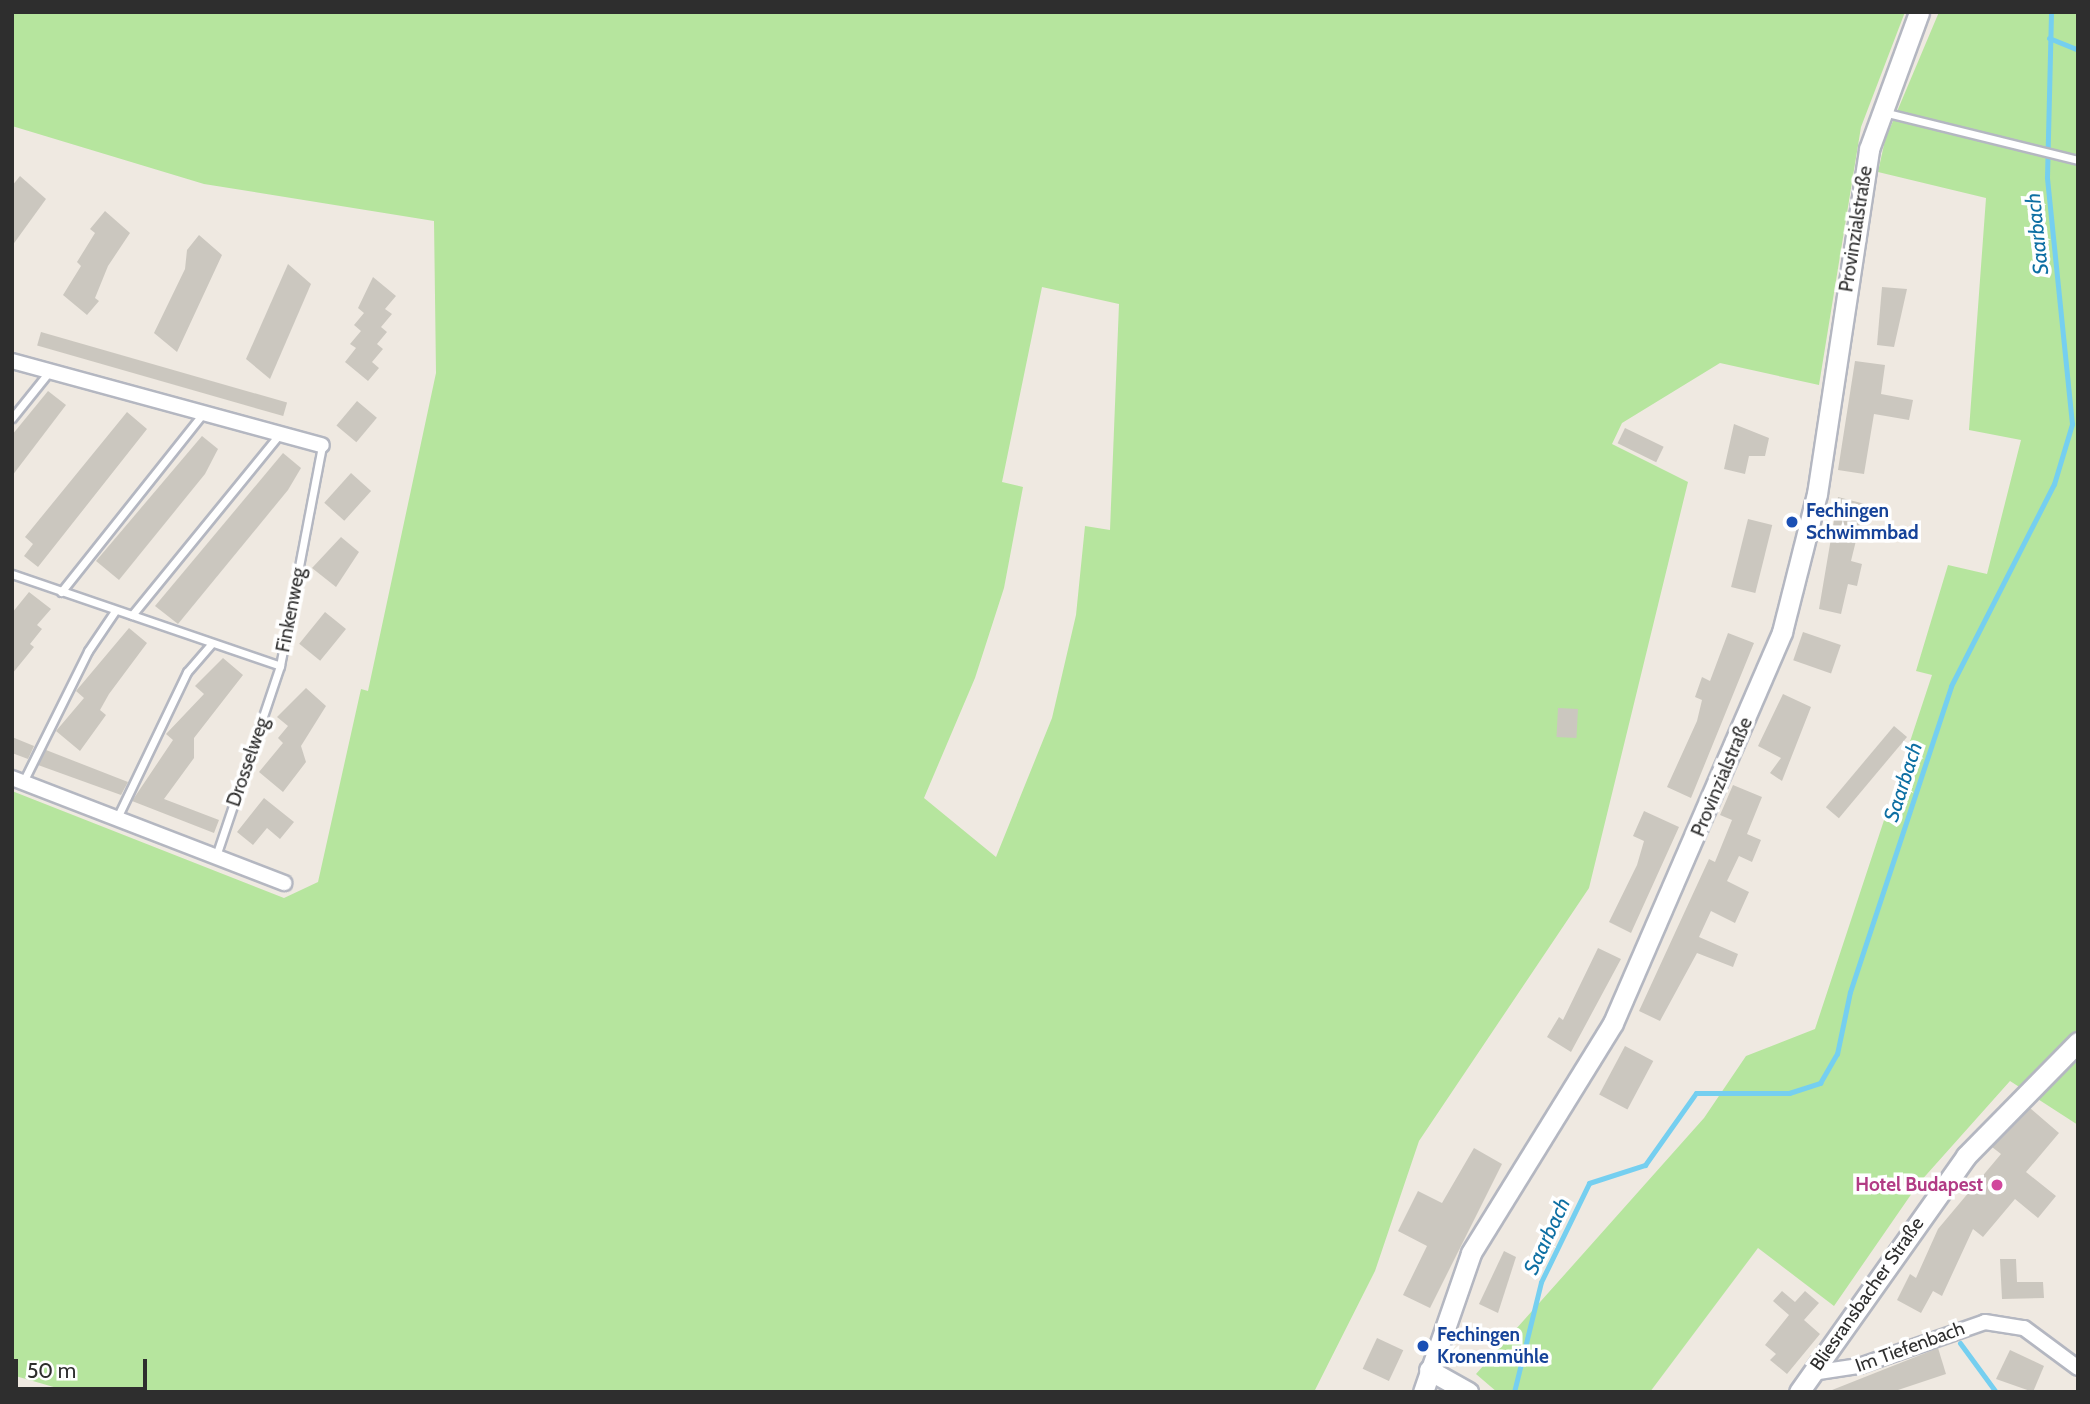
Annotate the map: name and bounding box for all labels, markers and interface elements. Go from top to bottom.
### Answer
street label: Provinzialstraße [1835,164,1877,294]
water label: Saarbach [2020,192,2054,276]
place label: Fechingen Schwimmbad [1806,500,1918,544]
marker: Fechingen Schwimmbad [1784,514,1800,530]
street label: Finkenweg [272,566,310,654]
street label: Provinzialstraße [1687,714,1757,840]
street label: Drosselweg [222,715,274,809]
water label: Saarbach [1878,739,1928,825]
place label: Hotel Budapest [1855,1174,1983,1196]
marker: Hotel Budapest [1989,1177,2005,1193]
water label: Saarbach [1518,1194,1576,1278]
street label: Bliesransbacher Straße [1805,1213,1929,1375]
street label: Im Tiefenbach [1852,1317,1968,1377]
place label: Fechingen Kronenmühle [1437,1324,1549,1368]
marker: Fechingen Kronenmühle [1415,1338,1431,1354]
scale bar [18,1344,150,1388]
text: 50 m [27,1358,76,1383]

